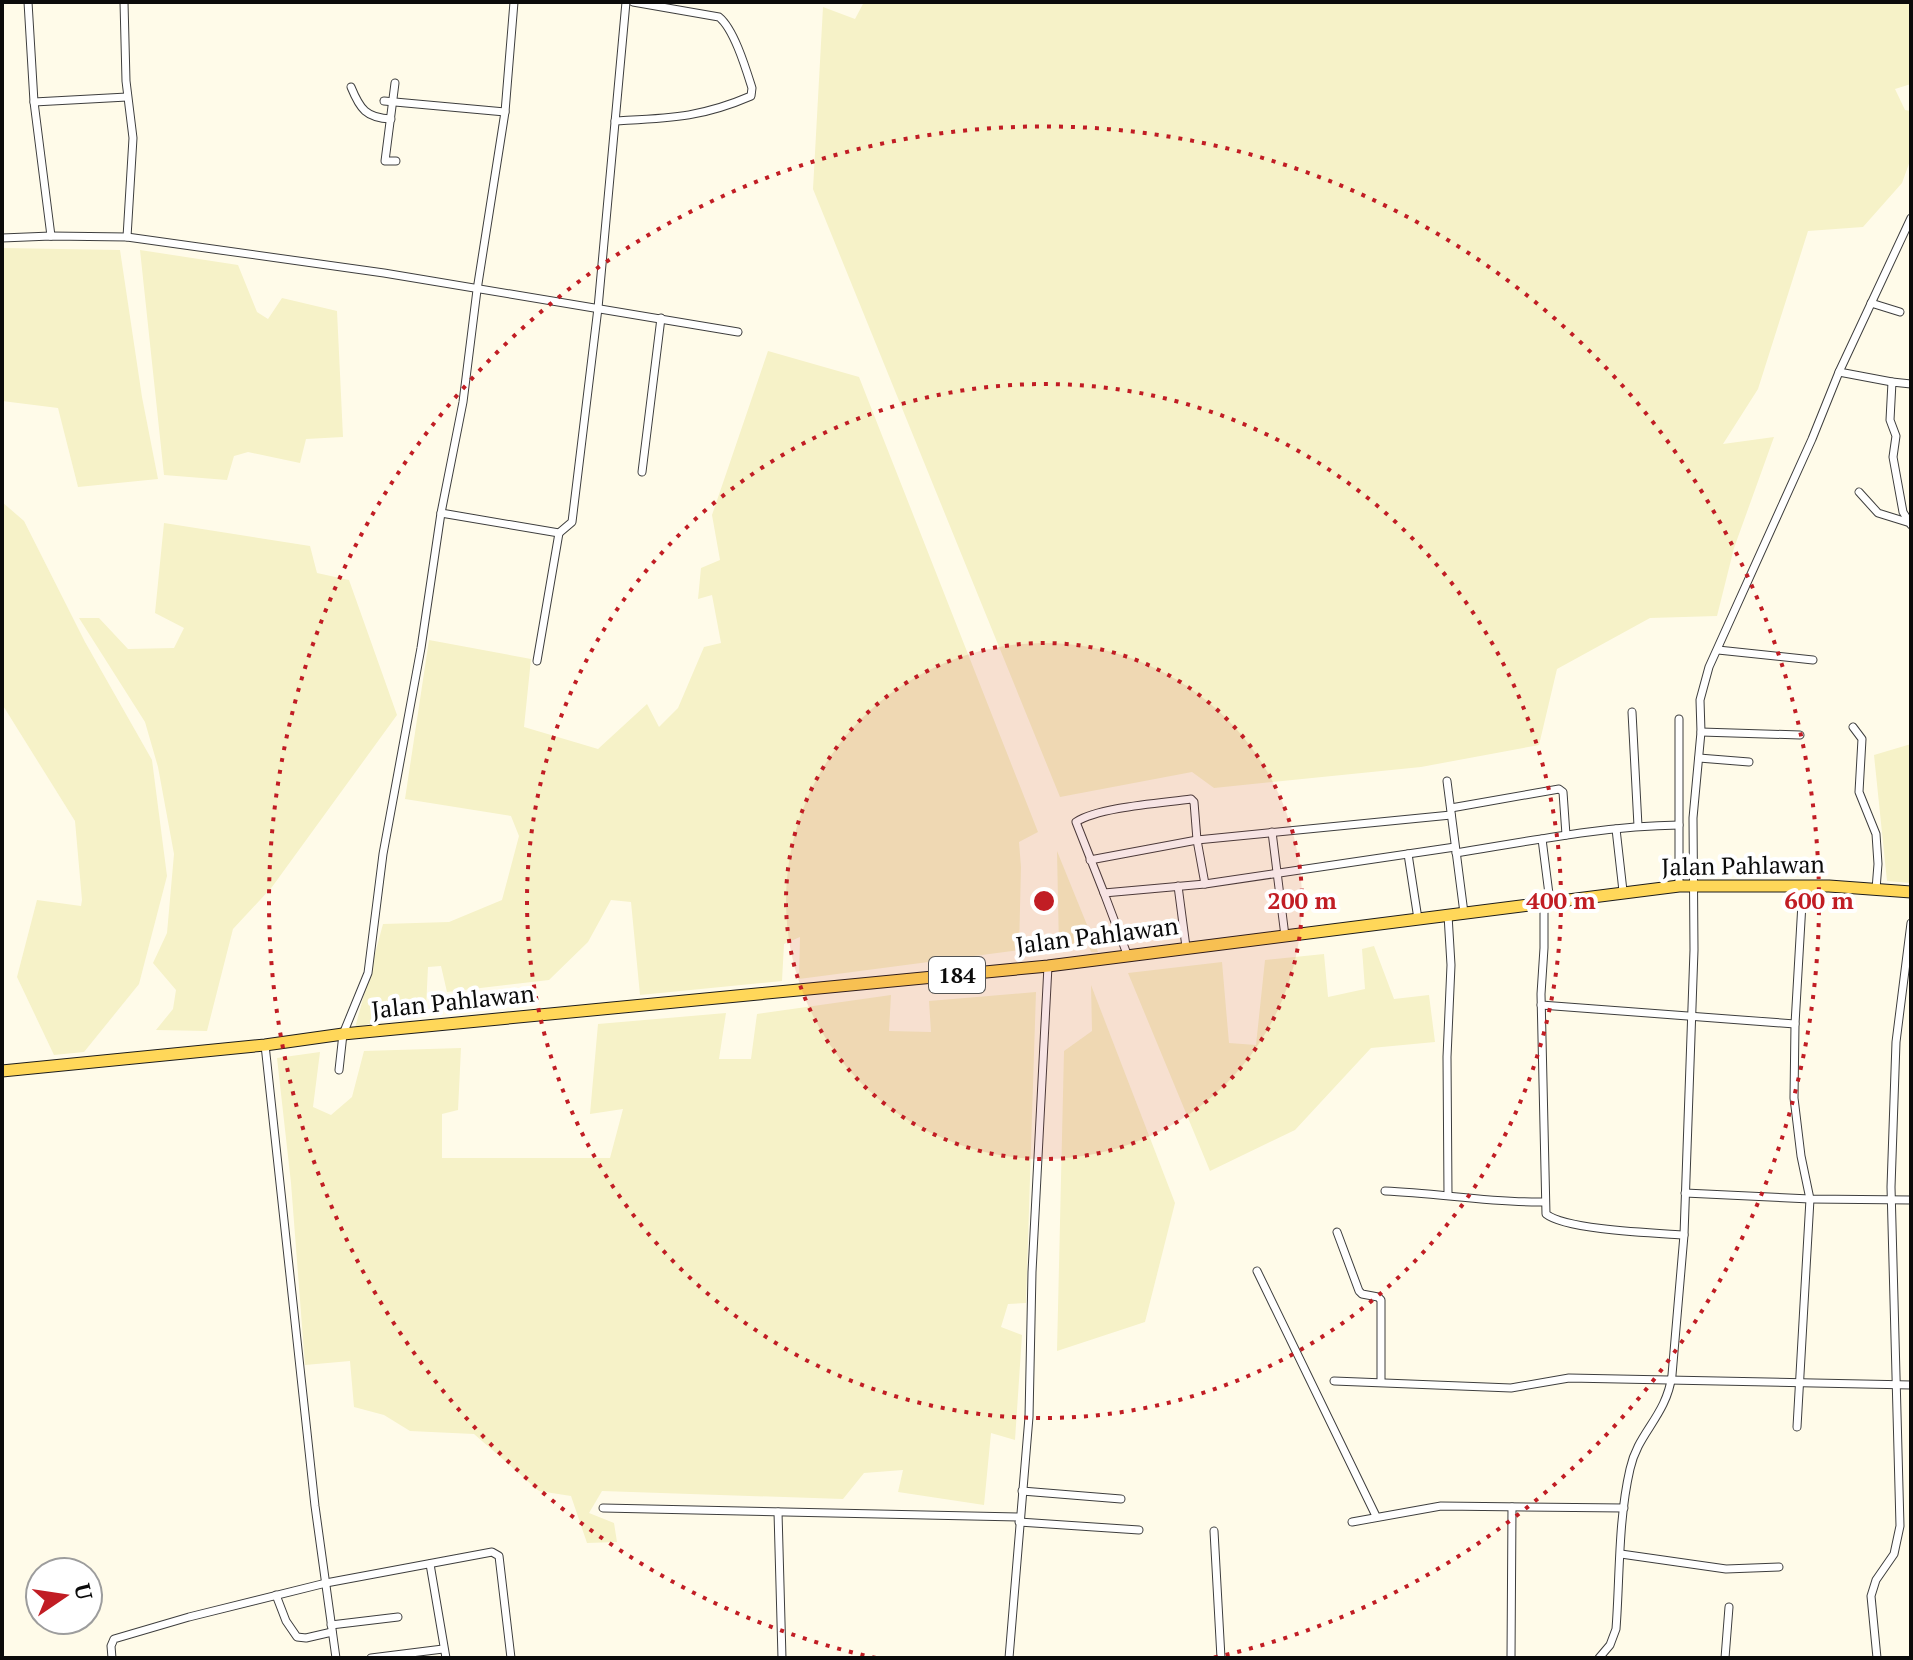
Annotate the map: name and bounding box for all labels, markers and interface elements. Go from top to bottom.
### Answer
street label: Jalan Pahlawan [1661,848,1825,882]
text: 200 m [1267,884,1337,916]
text: 400 m [1526,884,1596,916]
text: 600 m [1784,884,1854,916]
centre of rings [1030,887,1058,915]
street label: Jalan Pahlawan [1014,909,1180,961]
road number: 184 [929,957,985,993]
street label: Jalan Pahlawan [370,977,536,1025]
north arrow [24,1556,104,1636]
text: U [68,1580,100,1603]

